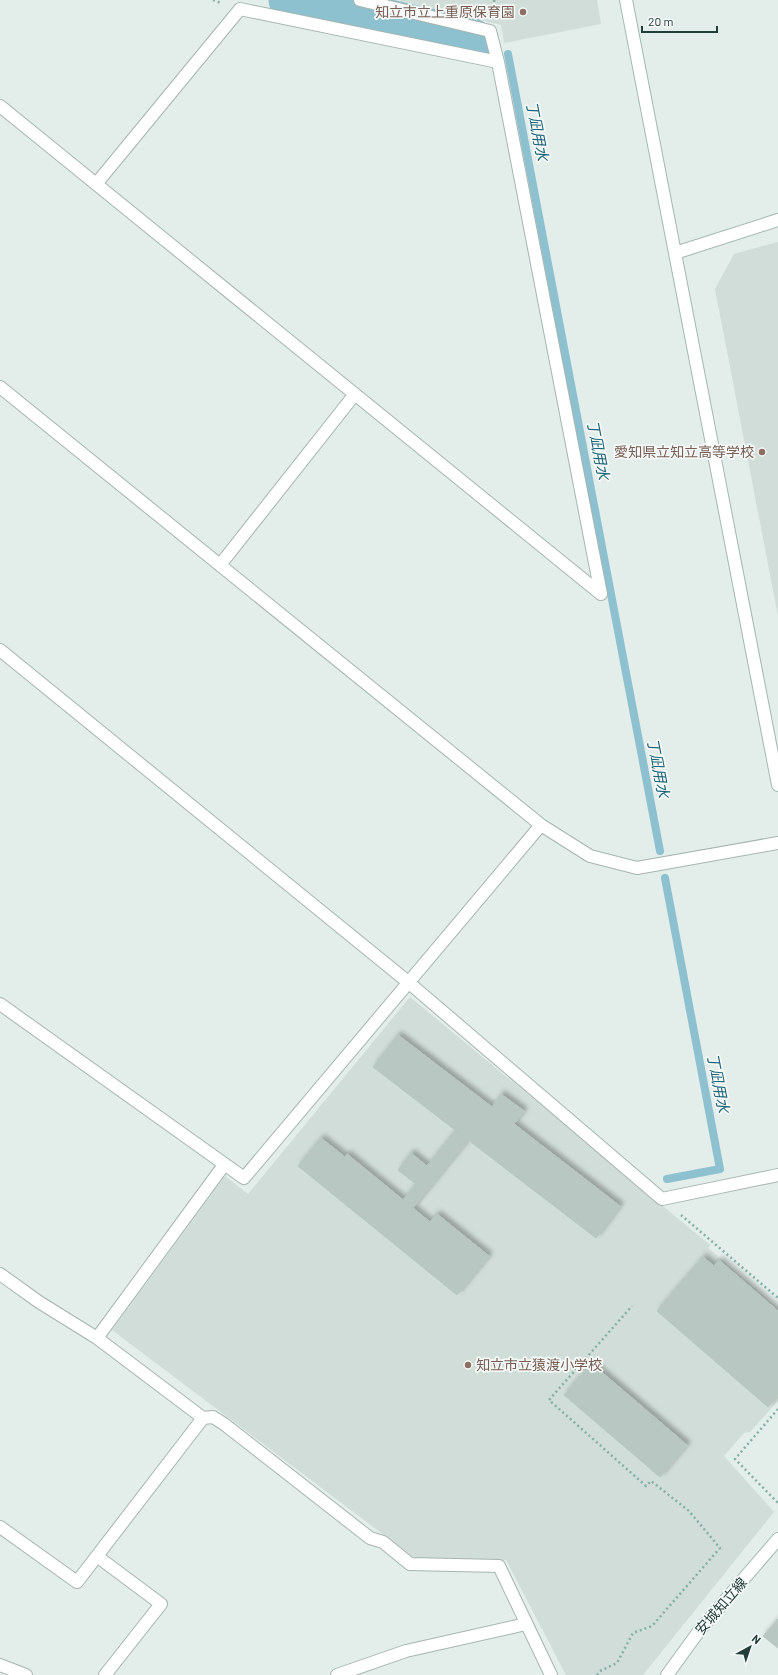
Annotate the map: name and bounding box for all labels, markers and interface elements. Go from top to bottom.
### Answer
place label: 知立市立上重原保育園 [375,3,515,20]
marker: 知立市立上重原保育園 [518,7,528,17]
scale bar [642,8,717,34]
text: 20 m [648,14,674,28]
water label: 丁凪用水 [523,100,553,164]
water label: 丁凪用水 [584,419,614,483]
place label: 愛知県立知立高等学校 [614,443,754,460]
marker: 愛知県立知立高等学校 [757,447,767,457]
water label: 丁凪用水 [644,737,674,801]
water label: 丁凪用水 [704,1052,734,1116]
place label: 知立市立猿渡小学校 [476,1356,602,1373]
marker: 知立市立猿渡小学校 [463,1360,473,1370]
street label: 安城知立線 [691,1574,750,1638]
north arrow [730,1627,770,1667]
text: N [750,1632,764,1646]

